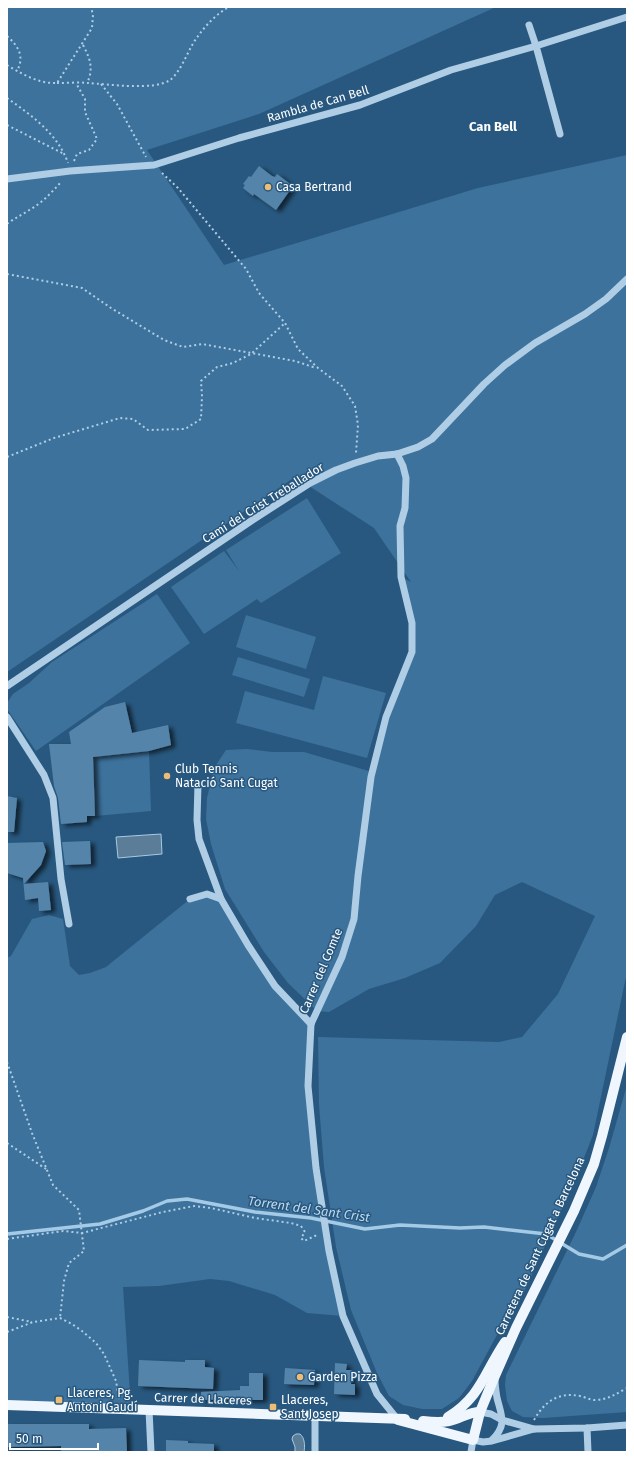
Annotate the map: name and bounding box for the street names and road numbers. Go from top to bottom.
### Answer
street label: Rambla de Can Bell [265,83,371,125]
street label: Camí del Crist Treballador [200,460,327,546]
street label: Carrer del Comte [297,926,345,1016]
street label: Carretera de Sant Cugat a Barcelona [492,1155,588,1337]
street label: Carrer de Llaceres [154,1390,252,1408]

